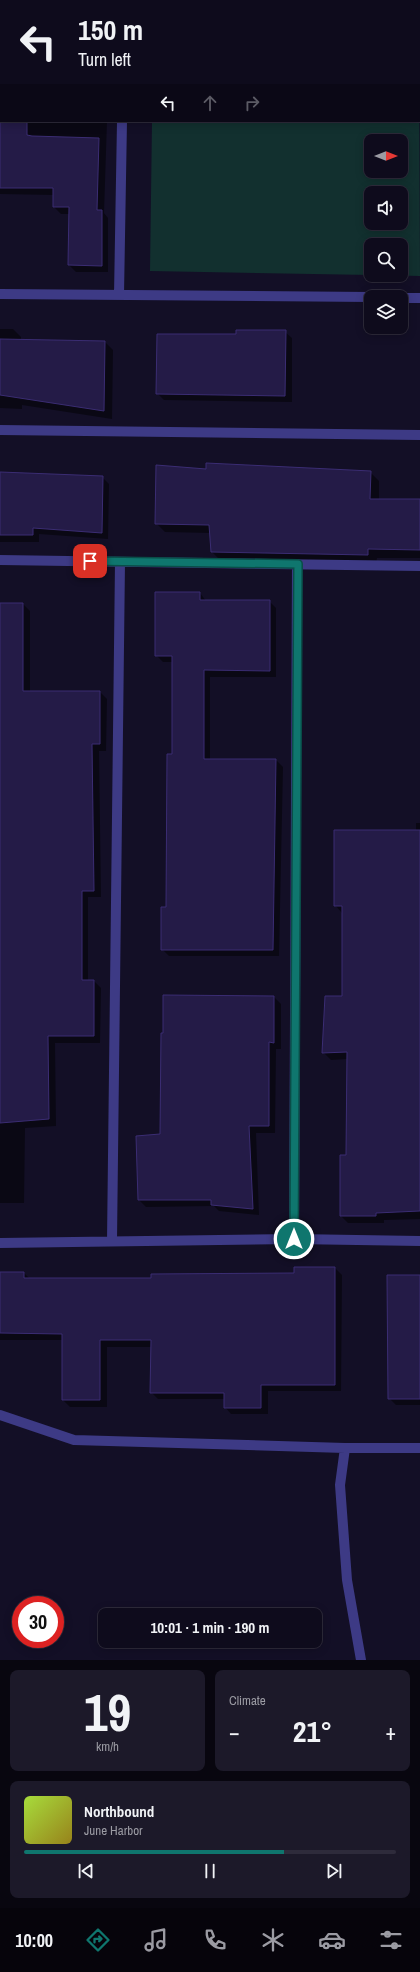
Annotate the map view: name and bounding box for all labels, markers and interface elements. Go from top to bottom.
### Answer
text: 150 m [78,11,143,49]
icon: left [12,16,64,68]
text: Turn left [78,47,131,72]
icon: left [157,92,179,114]
icon: ahead [199,92,221,114]
icon: right [241,92,263,114]
north arrow [364,134,408,178]
map controls [364,134,408,334]
button: sound [364,186,408,230]
button: search [364,238,408,282]
button: layers [364,290,408,334]
pin [73,544,107,578]
icon: arrive [79,550,101,572]
position arrow [273,1218,315,1260]
speed limit sign: 30 [12,1596,64,1648]
text: 10:01 · 1 min · 190 m [151,1617,269,1638]
text: 19 [84,1677,131,1747]
text: Climate [229,1692,266,1709]
text: 21° [293,1711,332,1751]
text: − [229,1717,240,1747]
text: + [385,1717,396,1747]
text: km/h [96,1738,119,1755]
text: Northbound [84,1801,154,1822]
text: June Harbor [84,1822,143,1839]
icon: previous [75,1860,97,1882]
icon: pause [199,1860,221,1882]
icon: next [323,1860,345,1882]
icon: directions [84,1926,112,1954]
icon: music [142,1926,170,1954]
icon: phone [201,1926,229,1954]
icon: climate [259,1926,287,1954]
icon: car [318,1926,346,1954]
icon: filters [377,1926,405,1954]
text: 10:00 [15,1928,53,1953]

